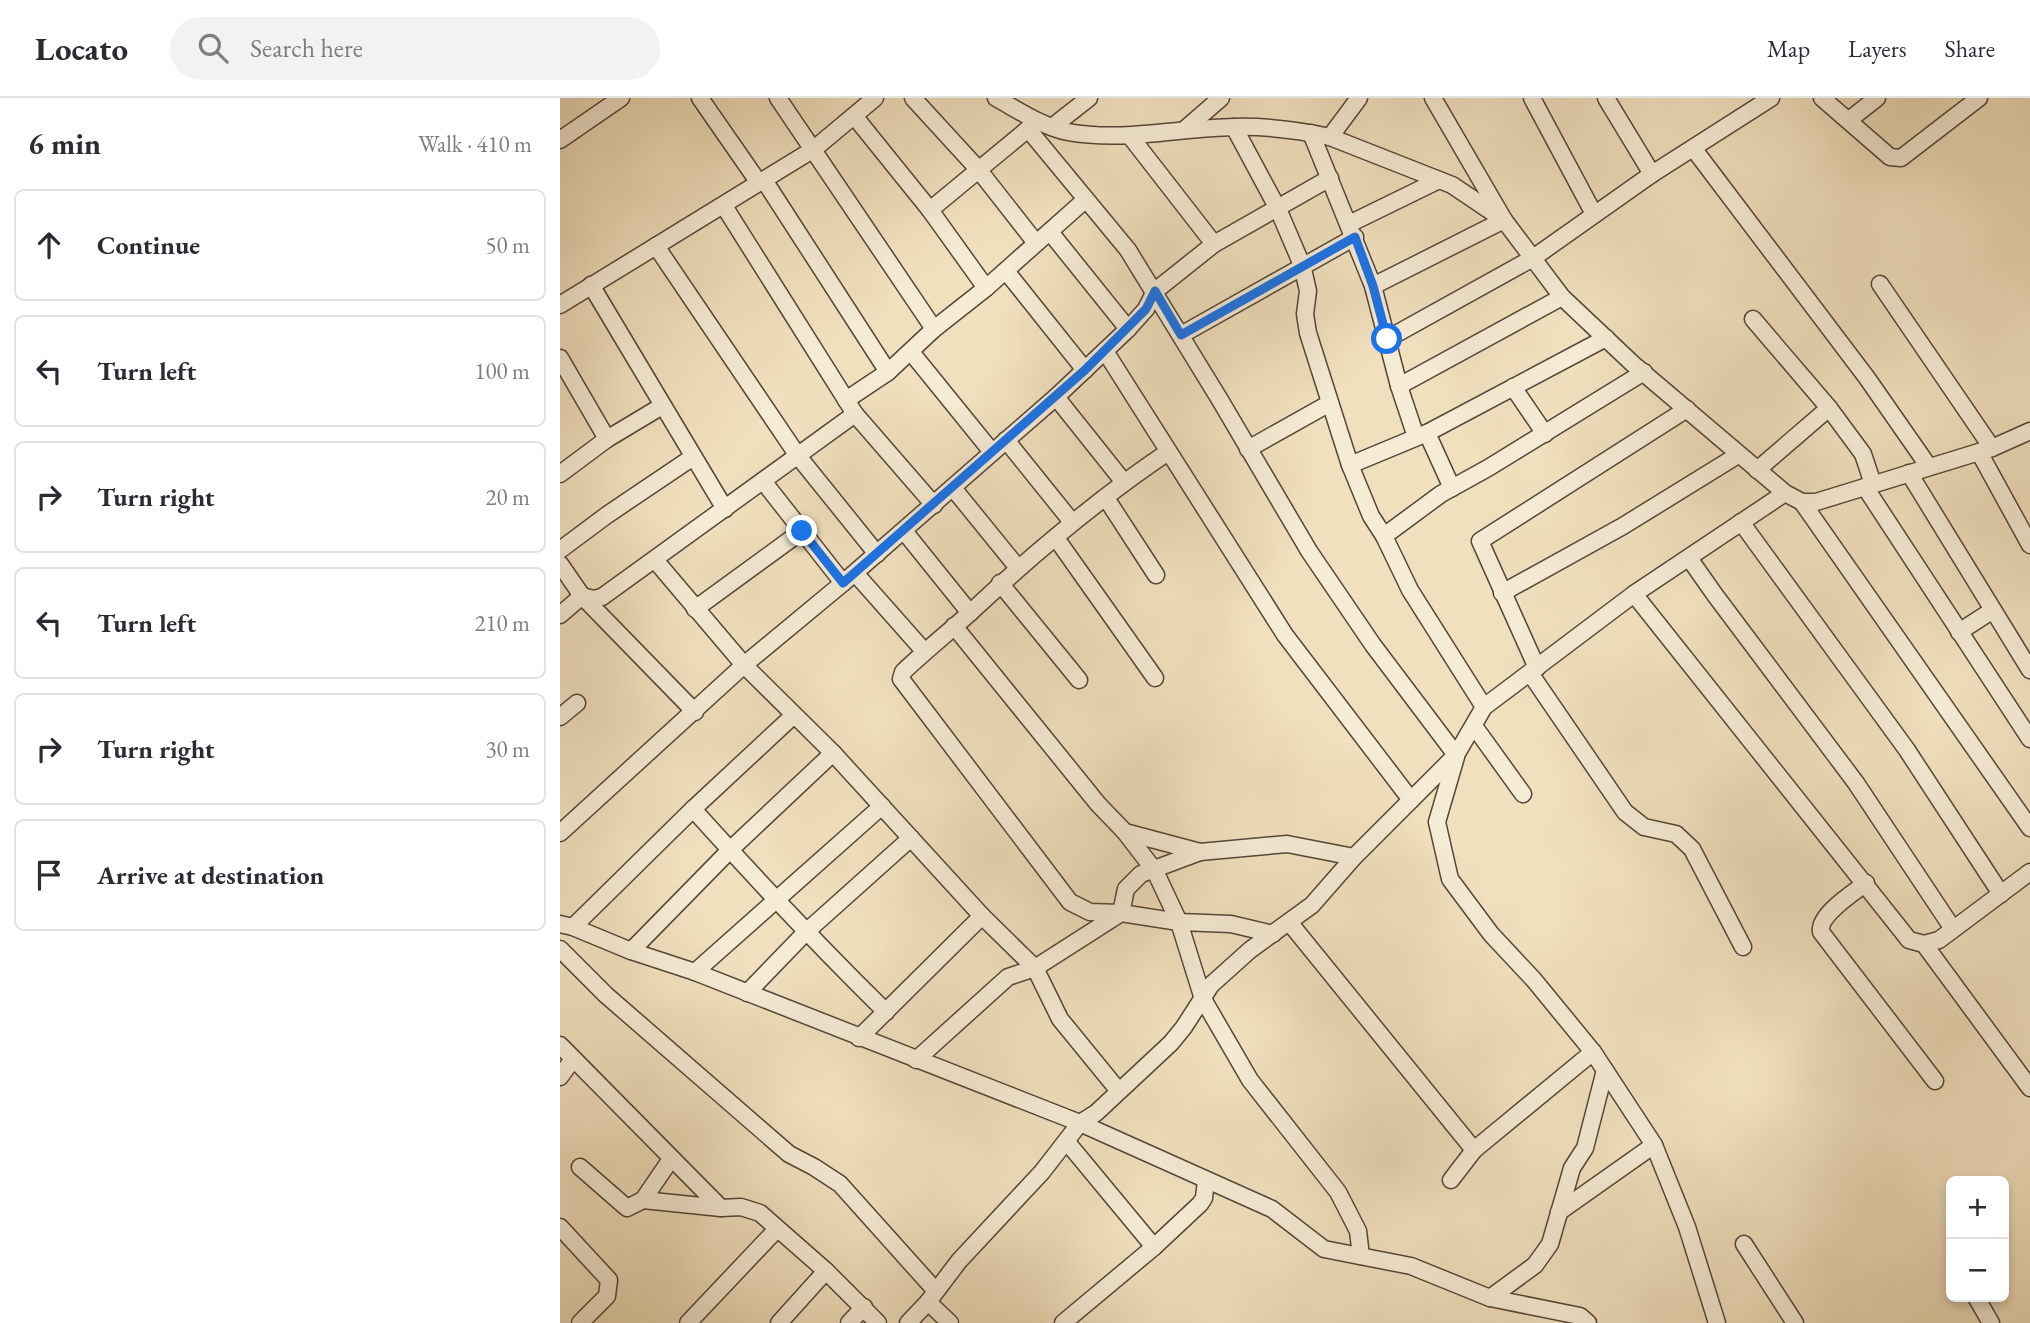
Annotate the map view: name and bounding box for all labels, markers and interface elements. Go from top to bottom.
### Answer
search box [170,17,660,80]
text: Locato [35,27,128,70]
icon: search [194,29,232,67]
text: Search here [250,31,363,65]
text: Map [1767,33,1810,64]
text: Layers [1848,33,1907,64]
text: Share [1945,33,1995,64]
text: 6 min [28,124,101,163]
text: Walk · 410 m [418,129,532,159]
icon: ahead [30,226,68,264]
text: Continue [97,228,200,262]
text: 50 m [485,230,530,260]
route start [1371,323,1402,354]
icon: left [30,352,68,390]
text: Turn left [97,354,196,388]
text: 100 m [474,356,530,386]
icon: right [30,478,68,516]
text: Turn right [97,480,215,514]
text: 20 m [485,482,530,512]
route end [786,515,817,546]
icon: left [30,604,68,642]
text: Turn left [97,606,196,640]
text: 210 m [474,608,530,638]
icon: right [30,730,68,768]
text: Turn right [97,732,215,766]
text: 30 m [485,734,530,764]
icon: arrive [30,856,68,894]
text: Arrive at destination [97,858,324,892]
map controls [1946,1176,2009,1302]
button: + [1946,1176,2009,1239]
button: − [1946,1239,2009,1302]

